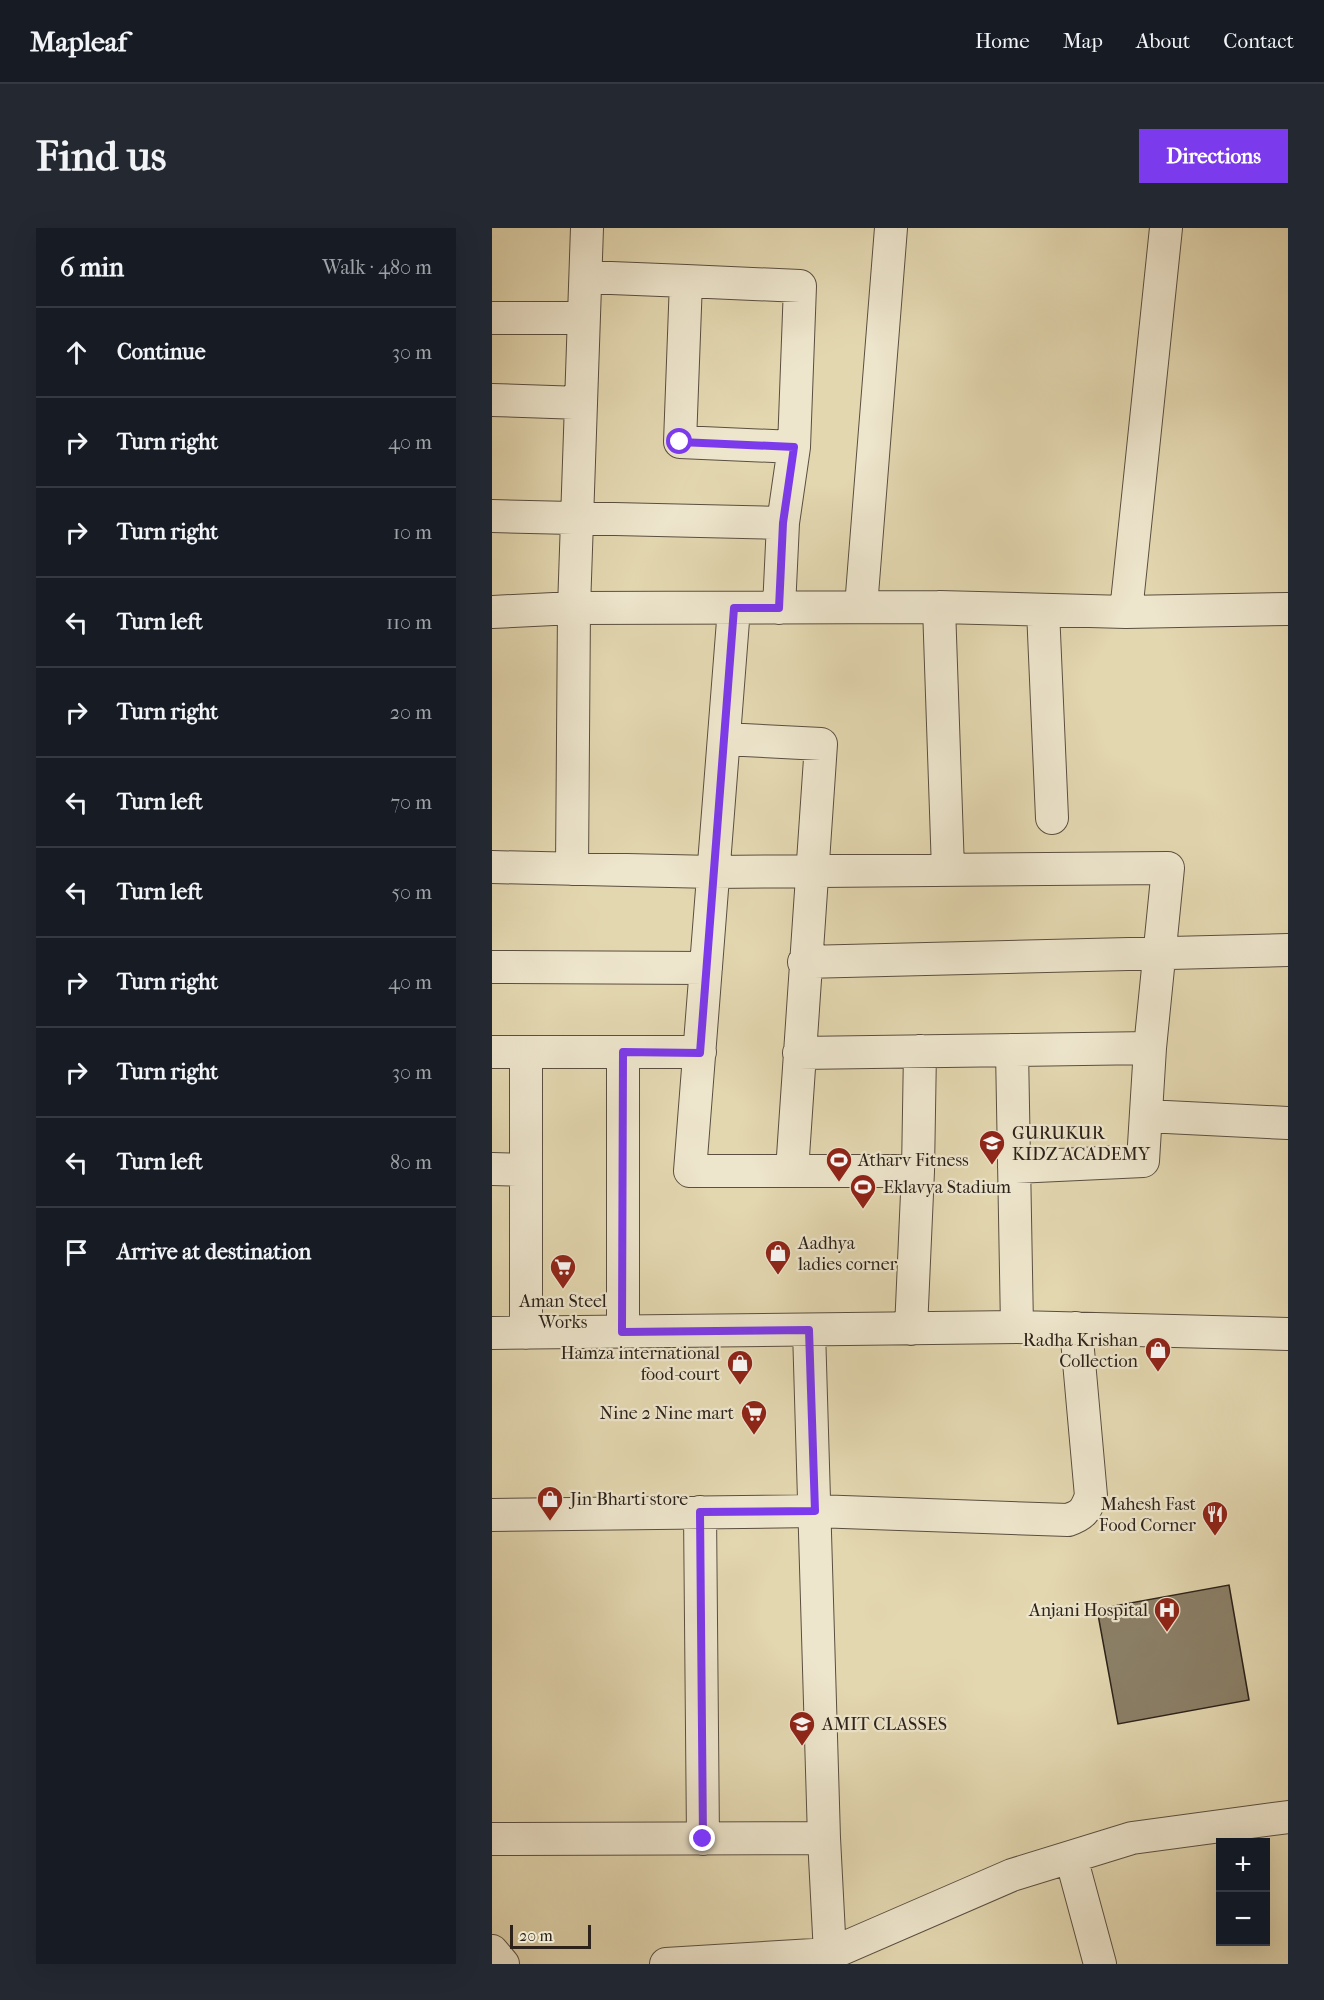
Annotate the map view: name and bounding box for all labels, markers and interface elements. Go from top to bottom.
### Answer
text: Mapleaf [30,25,127,58]
text: Home [975,29,1030,53]
text: Map [1063,29,1103,53]
text: About [1136,29,1190,53]
text: Contact [1223,29,1294,53]
button: Directions [1139,129,1288,183]
text: Find us [36,132,166,181]
text: 6 min [60,252,124,283]
text: Walk · 480 m [322,256,432,279]
icon: ahead [60,336,93,369]
text: Continue [117,339,206,365]
text: 30 m [392,341,432,364]
icon: right [60,426,93,459]
route start [666,428,692,454]
text: Turn right [117,429,218,455]
text: 40 m [388,431,432,454]
icon: right [60,516,93,549]
text: Turn right [117,519,218,545]
text: 10 m [393,521,432,544]
icon: left [60,606,93,639]
text: Turn left [117,609,203,635]
text: 110 m [386,611,432,634]
icon: right [60,696,93,729]
text: Turn right [117,699,218,725]
text: 20 m [390,701,432,724]
icon: left [60,786,93,819]
text: Turn left [117,789,203,815]
text: 70 m [390,791,432,814]
icon: left [60,876,93,909]
text: Turn left [117,879,203,905]
text: 50 m [391,881,432,904]
icon: right [60,966,93,999]
text: Turn right [117,969,218,995]
text: 40 m [388,971,432,994]
icon: right [60,1056,93,1089]
text: Turn right [117,1059,218,1085]
text: 30 m [392,1061,432,1084]
place label: GURUKUR KIDZ ACADEMY [1012,1123,1151,1165]
school or university icon: GURUKUR KIDZ ACADEMY [977,1128,1007,1166]
sports icon: Atharv Fitness [824,1145,854,1183]
icon: left [60,1146,93,1179]
text: Turn left [117,1149,203,1175]
place label: Atharv Fitness [857,1150,969,1171]
text: 80 m [390,1151,432,1174]
sports icon: Eklavya Stadium [848,1172,878,1210]
place label: Eklavya Stadium [883,1177,1011,1198]
place label: Aadhya ladies corner [797,1233,898,1275]
icon: arrive [60,1236,93,1269]
shop icon: Aadhya ladies corner [763,1238,793,1276]
text: Arrive at destination [117,1239,311,1265]
supermarket icon: Aman Steel Works [548,1252,578,1290]
place label: Aman Steel Works [518,1291,607,1333]
place label: Radha Krishan Collection [1023,1330,1139,1372]
shop icon: Radha Krishan Collection [1143,1335,1173,1373]
place label: Hamza international food-court [561,1343,721,1385]
shop icon: Hamza international food-court [725,1348,755,1386]
supermarket icon: Nine 2 Nine mart [739,1398,769,1436]
place label: Nine 2 Nine mart [600,1403,735,1424]
shop icon: Jin Bharti store [535,1484,565,1522]
place label: Jin Bharti store [568,1489,688,1510]
place label: Mahesh Fast Food Corner [1099,1494,1197,1536]
restaurant icon: Mahesh Fast Food Corner [1200,1499,1230,1537]
hospital icon: Anjani Hospital [1152,1595,1182,1633]
place label: Anjani Hospital [1028,1600,1148,1621]
school or university icon: AMIT CLASSES [787,1709,817,1747]
place label: AMIT CLASSES [821,1714,947,1735]
route end [689,1825,715,1851]
map controls [1216,1838,1270,1946]
button: + [1216,1838,1270,1892]
button: − [1216,1892,1270,1946]
scale bar [510,1922,591,1950]
text: 20 m [519,1926,553,1945]

